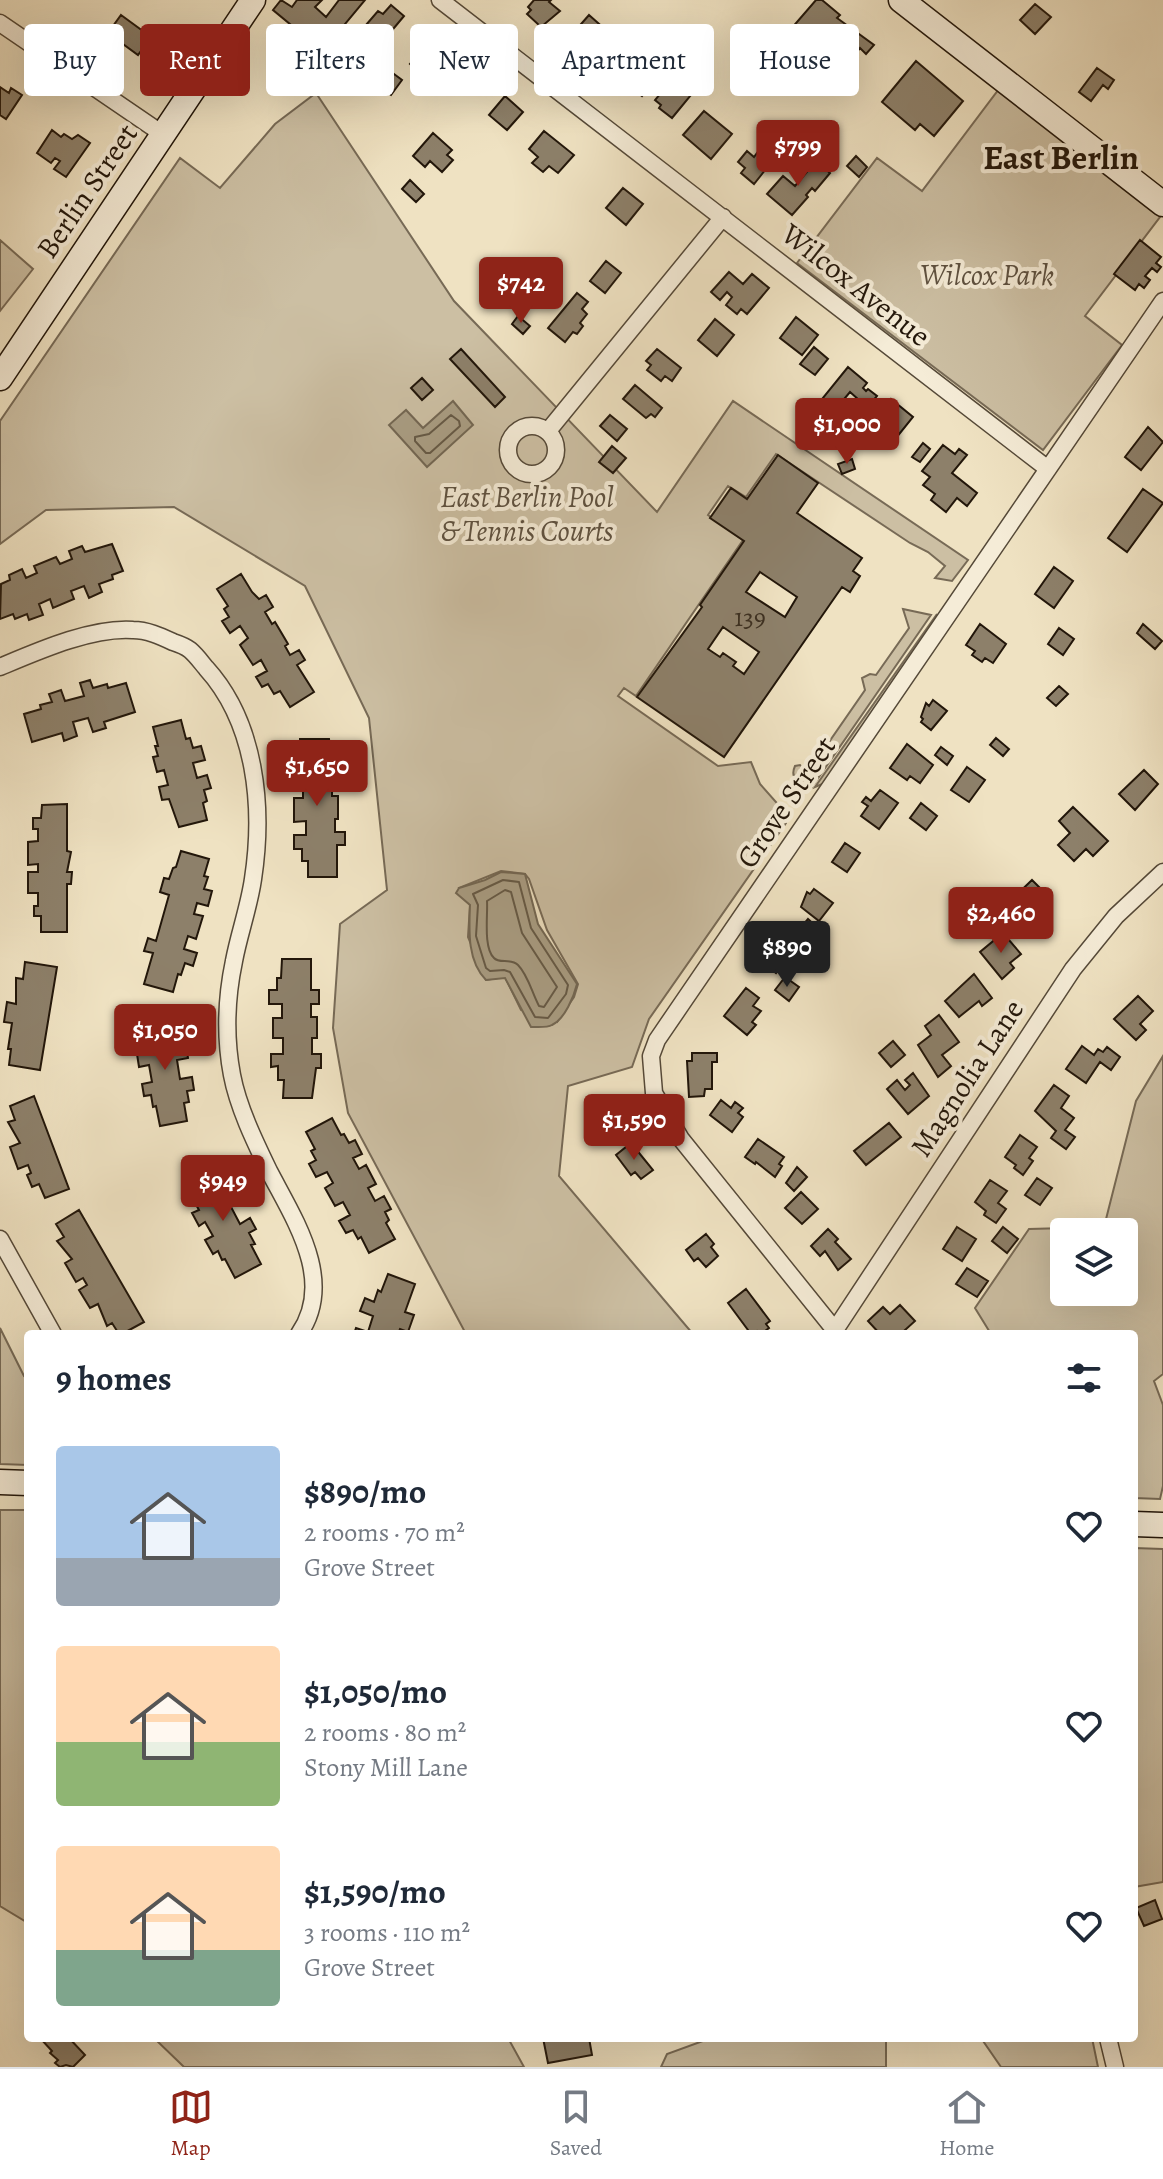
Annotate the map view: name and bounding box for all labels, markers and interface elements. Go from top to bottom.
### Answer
chip: Buy [24,24,124,96]
chip: Rent [140,24,250,96]
chip: Filters [266,24,394,96]
chip: New [410,24,518,96]
chip: Apartment [534,24,714,96]
chip: House [730,24,859,96]
street label: Berlin Street [27,116,147,266]
pin: $799 [751,120,845,188]
text: $799 [774,128,822,163]
district label: East Berlin [983,134,1139,181]
street label: Wilcox Avenue [772,214,939,356]
park label: Wilcox Park [920,255,1054,295]
pin: $742 [474,257,568,325]
text: $742 [497,265,545,300]
pin: $1,000 [782,398,912,466]
text: $1,000 [813,406,881,441]
park label: East Berlin Pool & Tennis Courts [440,477,614,551]
house number: 139 [734,600,766,635]
street label: Grove Street [727,728,845,876]
pin: $1,650 [252,740,382,808]
text: $1,650 [285,748,349,783]
pin: $2,460 [936,887,1066,955]
text: $2,460 [966,895,1036,930]
pin: $890 [740,921,834,989]
text: $890 [762,929,812,964]
street label: Magnolia Lane [901,992,1033,1164]
pin: $1,050 [100,1004,230,1072]
text: $1,050 [132,1012,198,1047]
pin: $1,590 [569,1094,699,1162]
text: $1,590 [602,1102,666,1137]
pin: $949 [176,1155,270,1223]
text: $949 [199,1163,247,1198]
map controls [1050,1218,1138,1306]
button: layers [1050,1218,1138,1306]
text: 9 homes [56,1355,172,1402]
icon: filters [1062,1356,1106,1400]
text: $890/mo [304,1468,426,1515]
icon: home [120,1478,216,1574]
icon: heart [1062,1504,1106,1548]
text: 2 rooms · 70 m² [304,1515,465,1550]
text: Grove Street [304,1550,435,1585]
text: $1,050/mo [304,1668,447,1715]
icon: home [120,1678,216,1774]
icon: heart [1062,1704,1106,1748]
text: 2 rooms · 80 m² [304,1715,466,1750]
text: Stony Mill Lane [304,1750,468,1785]
text: $1,590/mo [304,1868,446,1915]
icon: home [120,1878,216,1974]
icon: heart [1062,1904,1106,1948]
text: 3 rooms · 110 m² [304,1915,470,1950]
text: Grove Street [304,1950,435,1985]
tab: Map [169,2085,213,2163]
tab: Saved [550,2085,602,2163]
tab: Home [939,2085,994,2163]

